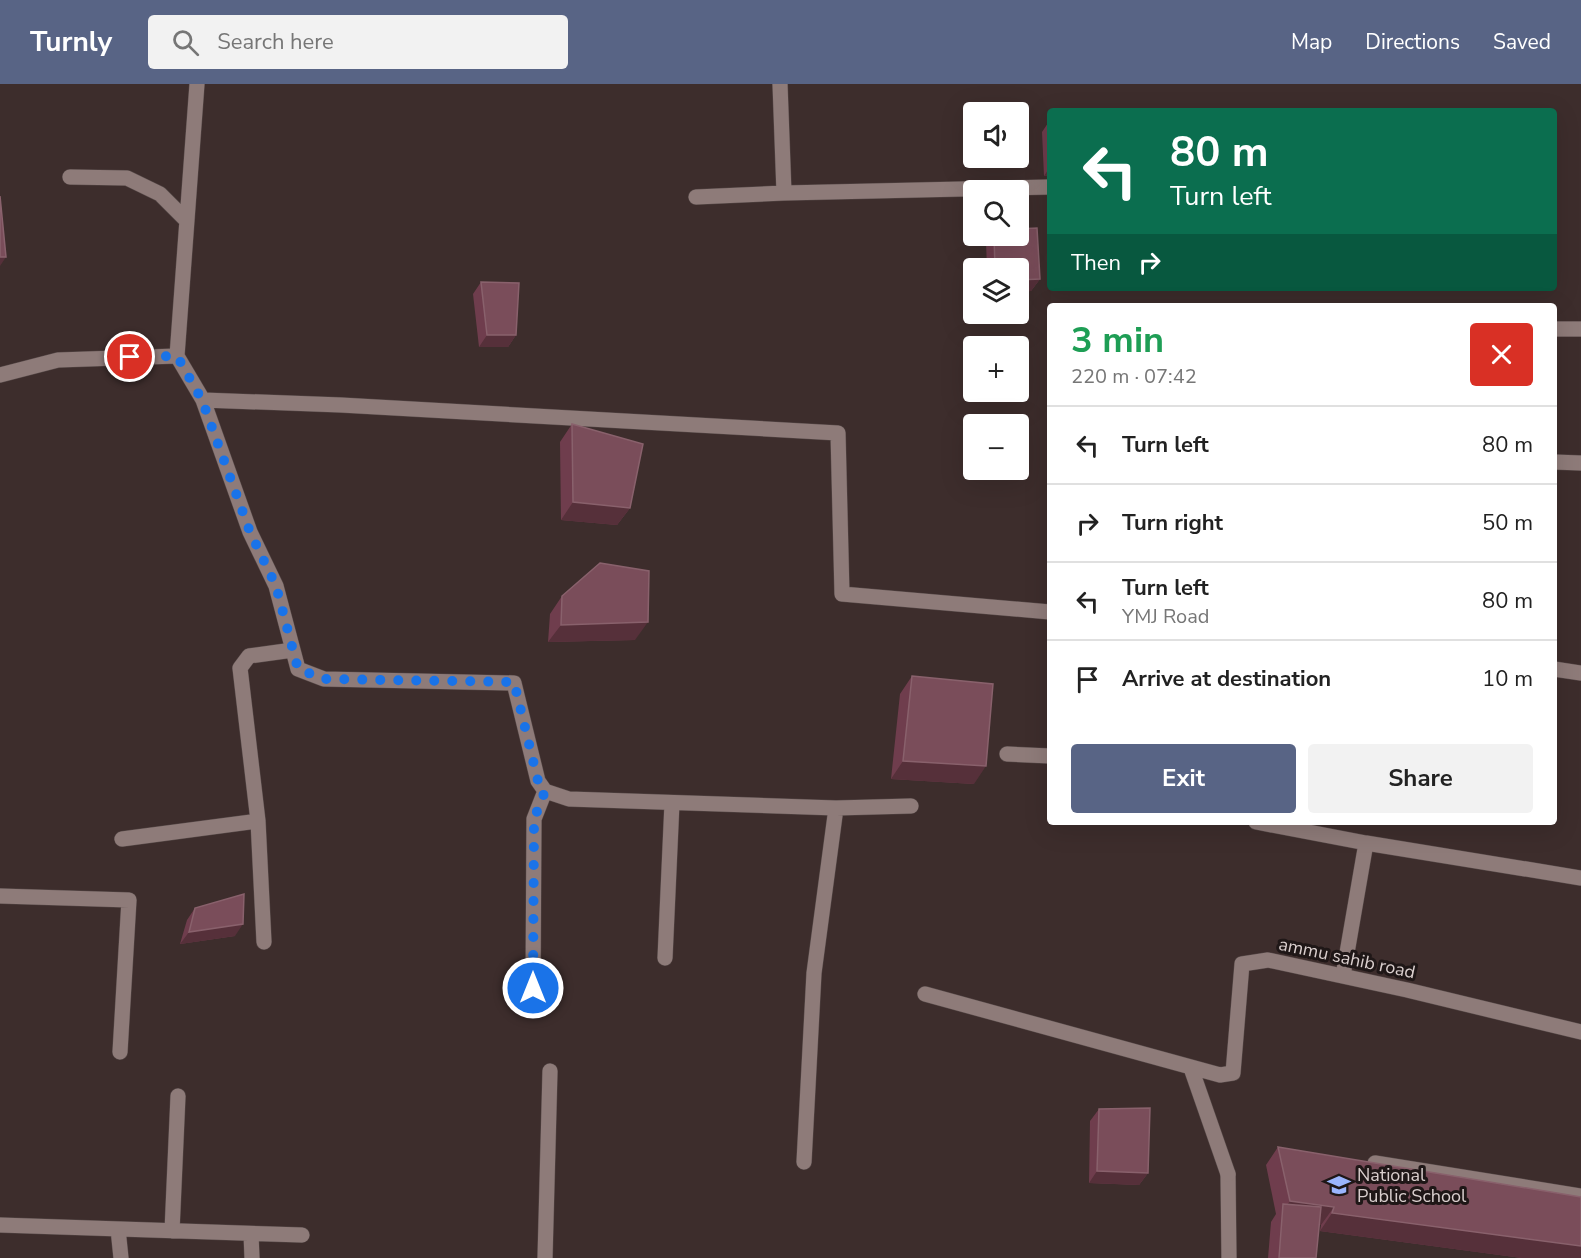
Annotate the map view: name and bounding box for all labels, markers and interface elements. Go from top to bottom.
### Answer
search box [148,15,568,69]
text: Turnly [30,23,112,61]
icon: search [169,26,202,59]
text: Search here [217,27,334,57]
text: Map [1291,28,1332,56]
text: Directions [1365,28,1460,56]
text: Saved [1493,28,1551,56]
map controls [963,102,1029,480]
button: sound [963,102,1029,168]
text: 80 m [1170,124,1269,181]
icon: left [1071,132,1149,210]
text: Turn left [1170,178,1271,215]
button: search [963,180,1029,246]
icon: right [1133,246,1166,279]
text: Then [1071,248,1121,278]
button: layers [963,258,1029,324]
text: 3 min [1071,316,1164,365]
button: close [1470,323,1533,386]
pin [104,331,155,382]
button: + [963,336,1029,402]
icon: arrive [113,340,146,373]
text: 220 m · 07:42 [1071,363,1197,390]
button: − [963,414,1029,480]
icon: left [1071,429,1104,462]
text: Turn left [1122,430,1209,460]
text: 80 m [1482,430,1533,460]
icon: right [1071,507,1104,540]
text: Turn right [1122,508,1223,538]
text: 50 m [1482,508,1533,538]
text: Turn left [1122,573,1209,603]
icon: left [1071,585,1104,618]
text: 80 m [1482,586,1533,616]
text: YMJ Road [1122,603,1210,630]
icon: arrive [1071,663,1104,696]
text: Arrive at destination [1122,664,1331,694]
text: 10 m [1482,664,1533,694]
button: Exit [1071,744,1296,813]
button: Share [1308,744,1533,813]
street label: ammu sahib road [1276,932,1418,984]
position arrow [501,956,565,1020]
place label: National Public School [1357,1163,1467,1208]
school or university icon: National Public School [1326,1172,1352,1198]

